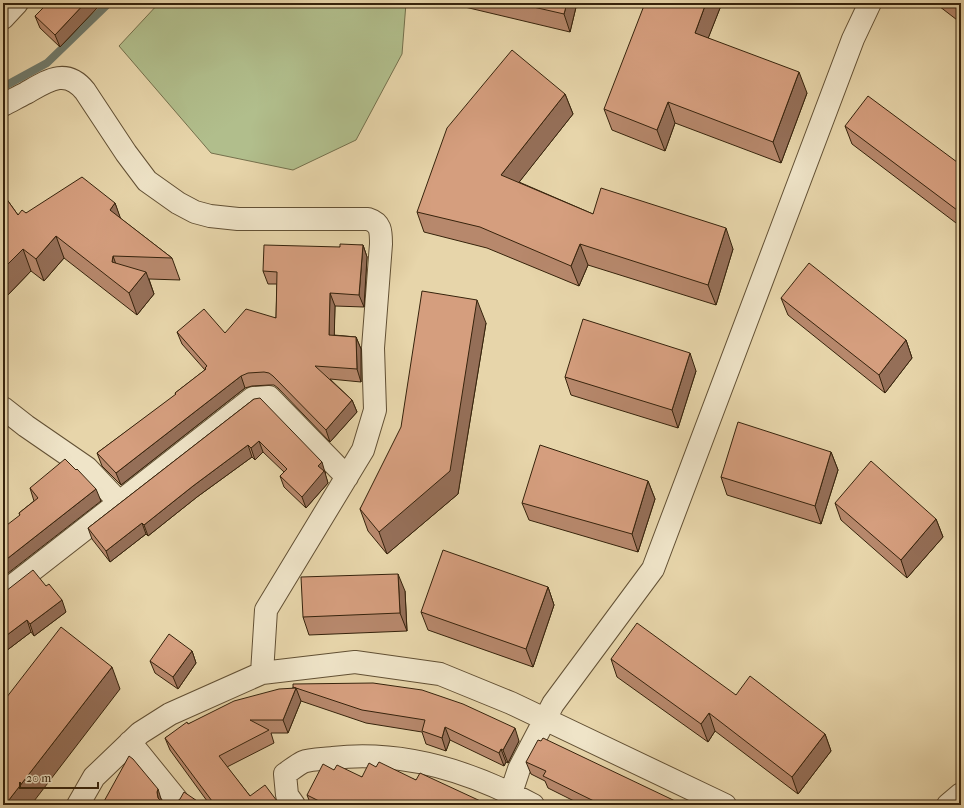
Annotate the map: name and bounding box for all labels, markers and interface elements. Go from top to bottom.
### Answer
scale bar [20,764,98,790]
text: 20 m [26,771,51,785]

